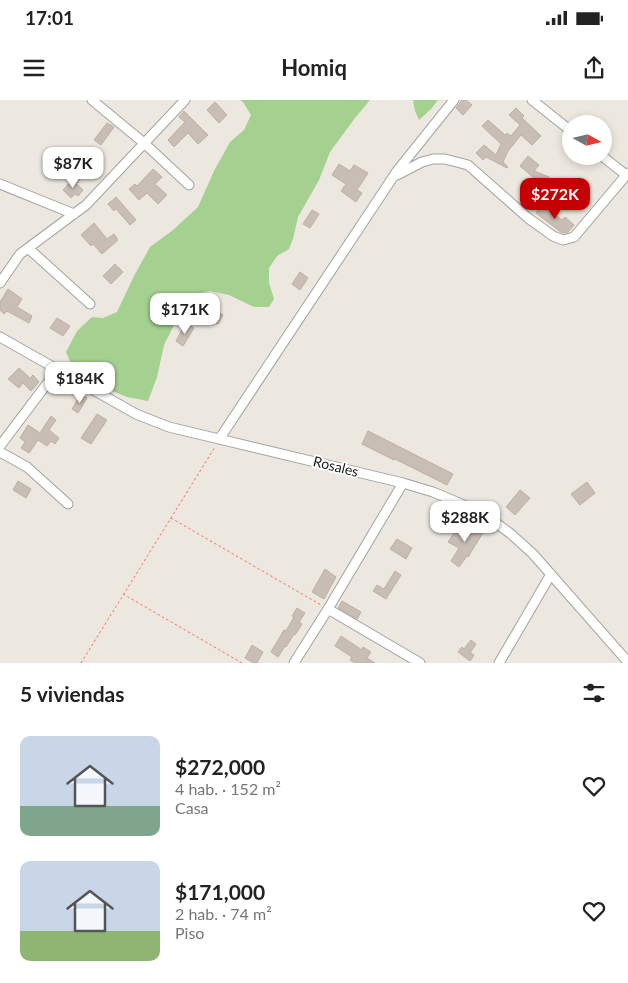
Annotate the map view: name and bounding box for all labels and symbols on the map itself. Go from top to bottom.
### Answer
north arrow [562,115,612,165]
pin: $87K [43,146,103,189]
pin: $272K [520,178,590,220]
pin: $171K [150,292,220,335]
pin: $184K [45,362,115,404]
street label: Rosales [312,452,360,480]
pin: $288K [430,500,500,543]

